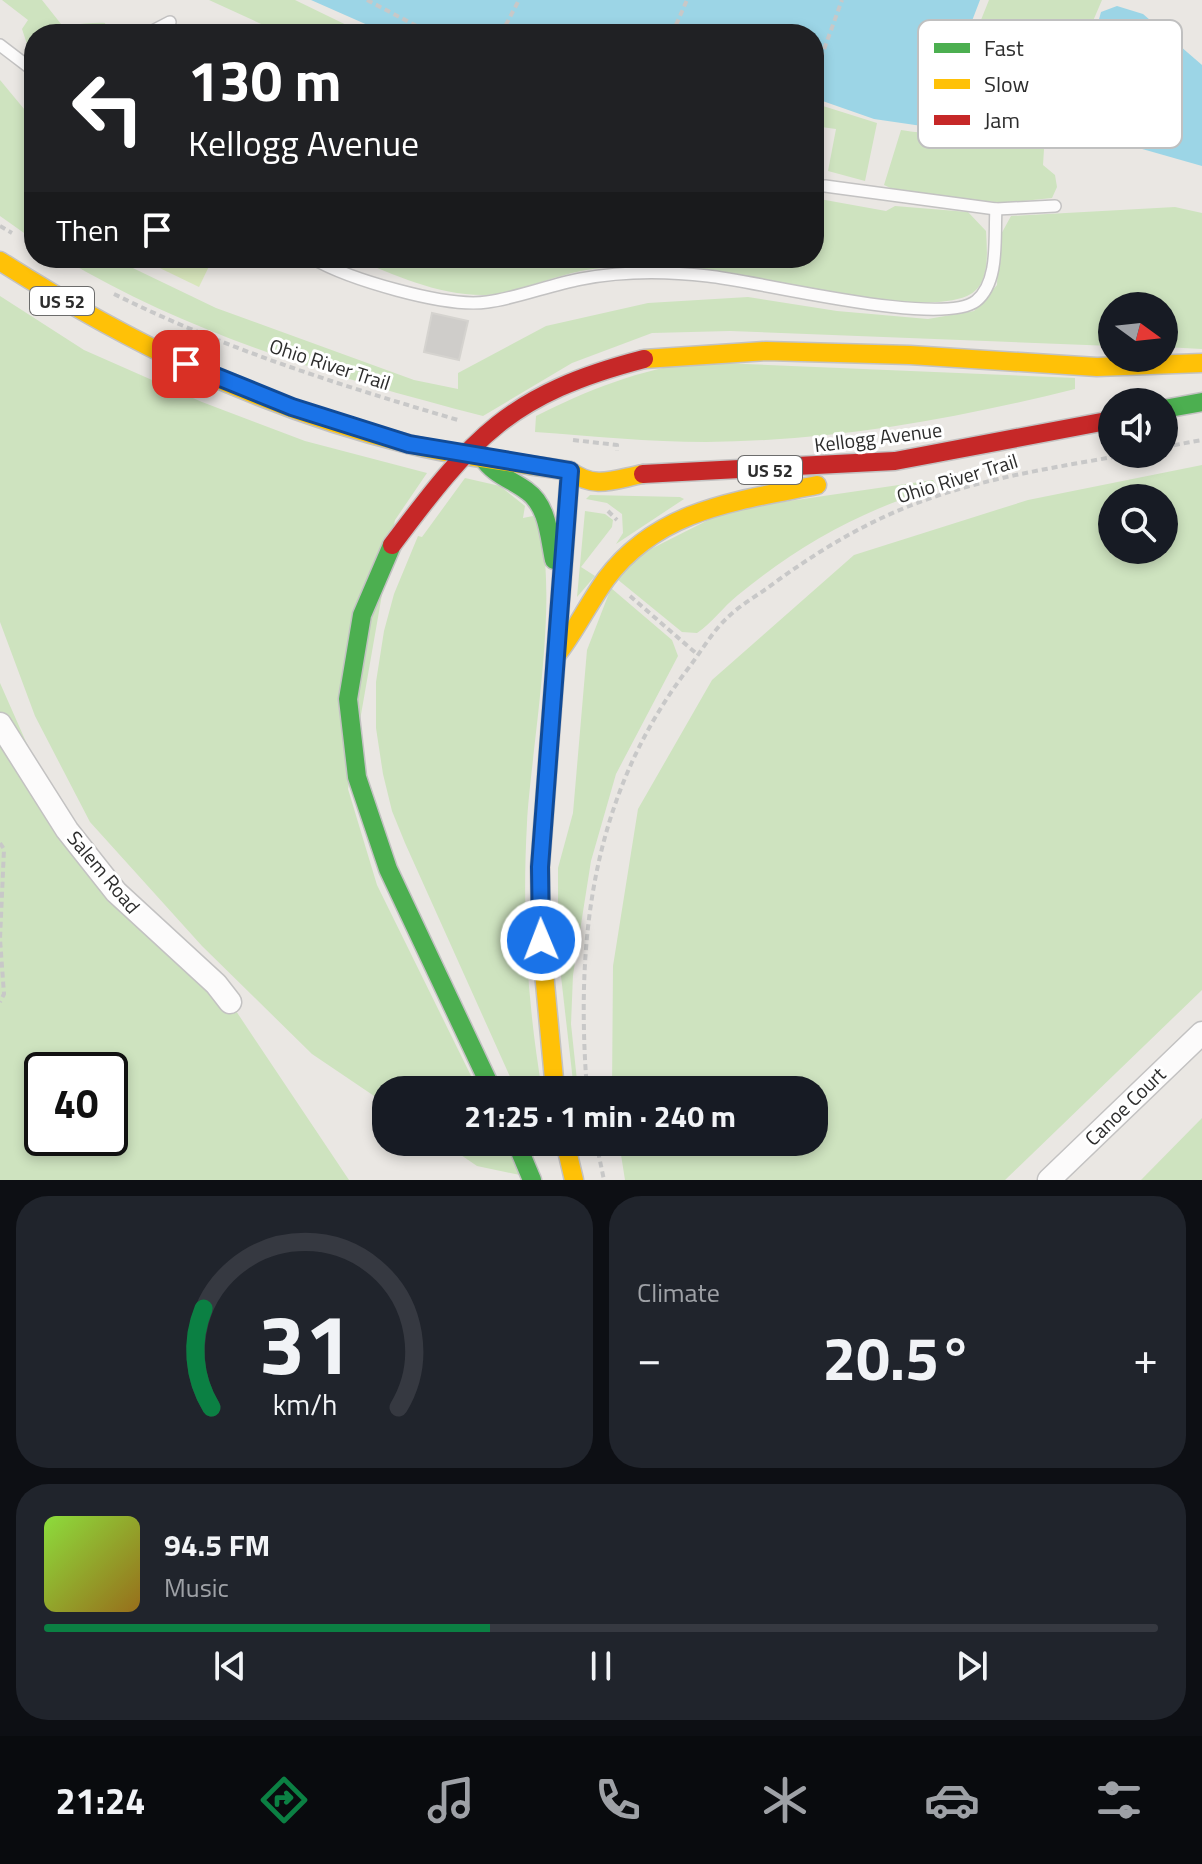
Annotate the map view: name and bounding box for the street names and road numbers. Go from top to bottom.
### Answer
road number: US 52 [30,287,94,315]
street label: Ohio River Trail [265,330,395,398]
street label: Kellogg Avenue [812,414,944,460]
street label: Ohio River Trail [892,445,1022,511]
road number: US 52 [738,456,802,484]
street label: Salem Road [60,824,148,920]
street label: Canoe Court [1077,1059,1173,1153]

